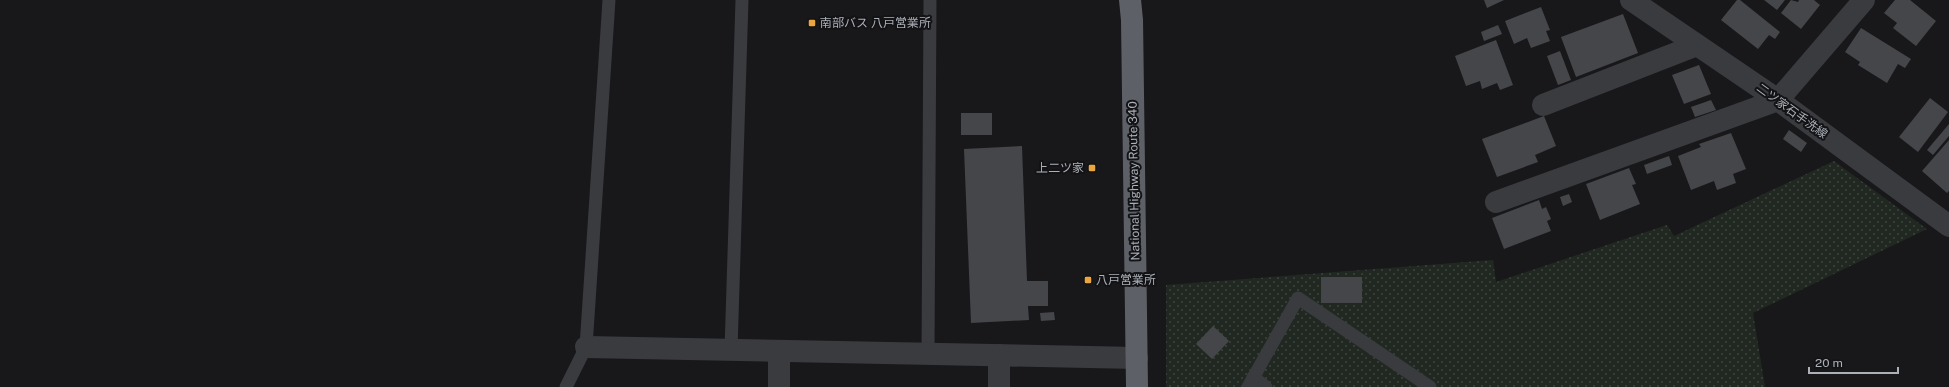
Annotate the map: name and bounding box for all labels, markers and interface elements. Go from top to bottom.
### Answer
place label: 南部バス 八戸営業所 [820,16,931,30]
marker: 南部バス 八戸営業所 [807,18,817,28]
street label: 二ツ家石手洗線 [1754,81,1830,141]
street label: National Highway Route 340 [1126,101,1142,261]
place label: 上二ツ家 [1036,161,1084,175]
marker: 上二ツ家 [1087,163,1097,173]
place label: 八戸営業所 [1096,273,1156,287]
marker: 八戸営業所 [1083,275,1093,285]
scale bar [1809,349,1898,375]
text: 20 m [1815,356,1843,370]

